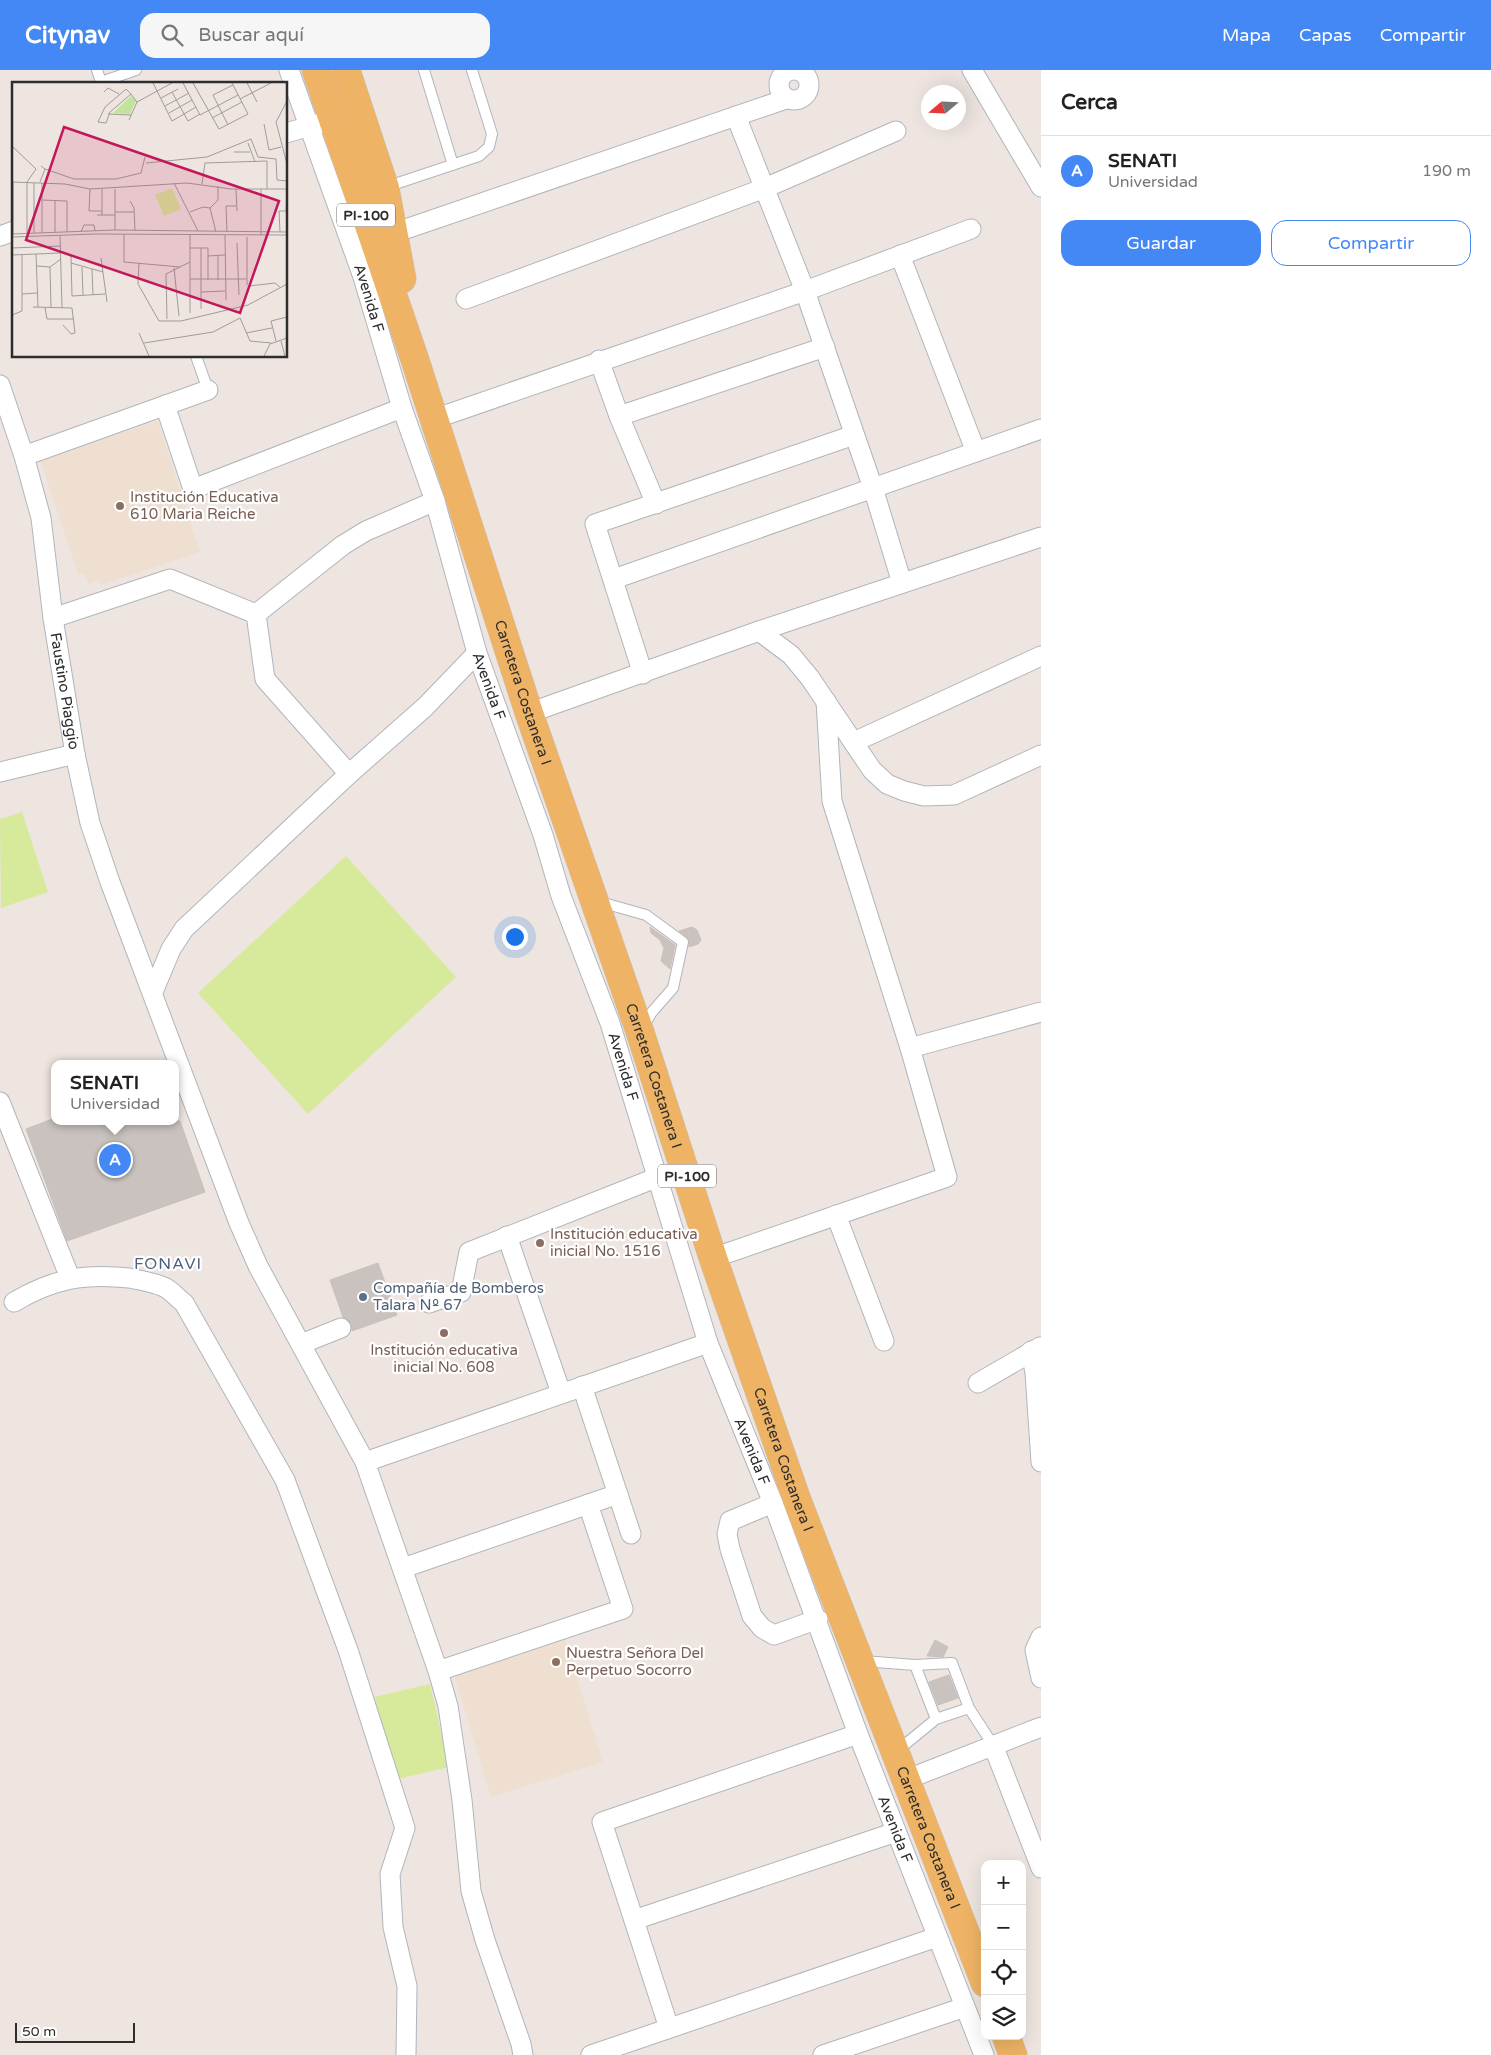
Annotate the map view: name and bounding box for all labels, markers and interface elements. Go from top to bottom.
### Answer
search box [140,13,490,58]
text: Citynav [25,21,110,50]
icon: search [158,21,186,49]
text: Buscar aquí [198,24,304,46]
text: Mapa [1222,24,1271,46]
text: Capas [1299,24,1352,46]
text: Compartir [1380,24,1466,46]
inset map [12,82,288,358]
north arrow [921,85,966,130]
text: Cerca [1061,90,1118,115]
text: SENATI [1108,150,1177,172]
text: A [1071,161,1083,181]
text: 190 m [1422,161,1471,181]
text: Universidad [1108,172,1198,192]
road number: PI-100 [337,204,395,226]
button: Guardar [1061,220,1261,266]
button: Compartir [1271,220,1471,266]
street label: Avenida F [350,261,388,335]
place label: Institución Educativa 610 Maria Reiche [130,488,279,523]
marker: Institución Educativa 610 Maria Reiche [114,500,126,512]
street label: Carretera Costanera I [491,618,555,767]
street label: Faustino Piaggio [46,631,83,751]
street label: Avenida F [468,650,510,722]
your location [502,924,528,950]
street label: Carretera Costanera I [622,1001,686,1150]
street label: Avenida F [604,1030,642,1103]
popup [51,1060,179,1125]
text: SENATI [70,1072,139,1094]
text: Universidad [70,1094,160,1114]
pin: A [99,1141,131,1179]
road number: PI-100 [658,1164,716,1188]
place label: Institución educativa inicial No. 1516 [550,1225,698,1260]
marker: Institución educativa inicial No. 1516 [534,1237,546,1249]
district label: FONAVI [134,1254,202,1274]
place label: Compañía de Bomberos Talara Nº 67 [373,1279,544,1314]
marker: Compañía de Bomberos Talara Nº 67 [357,1291,369,1303]
marker: Institución educativa inicial No. 608 [438,1327,450,1339]
place label: Institución educativa inicial No. 608 [370,1341,518,1376]
street label: Carretera Costanera I [750,1385,817,1534]
street label: Avenida F [730,1415,774,1488]
place label: Nuestra Señora Del Perpetuo Socorro [566,1644,704,1679]
marker: Nuestra Señora Del Perpetuo Socorro [550,1656,562,1668]
street label: Carretera Costanera I [893,1764,964,1911]
street label: Avenida F [874,1793,917,1865]
map controls [981,1860,1026,2040]
button: + [981,1860,1026,1905]
button: − [981,1905,1026,1950]
button: locate [981,1950,1026,1995]
button: layers [981,1995,1026,2040]
scale bar [15,2020,135,2043]
text: 50 m [22,2023,56,2040]

